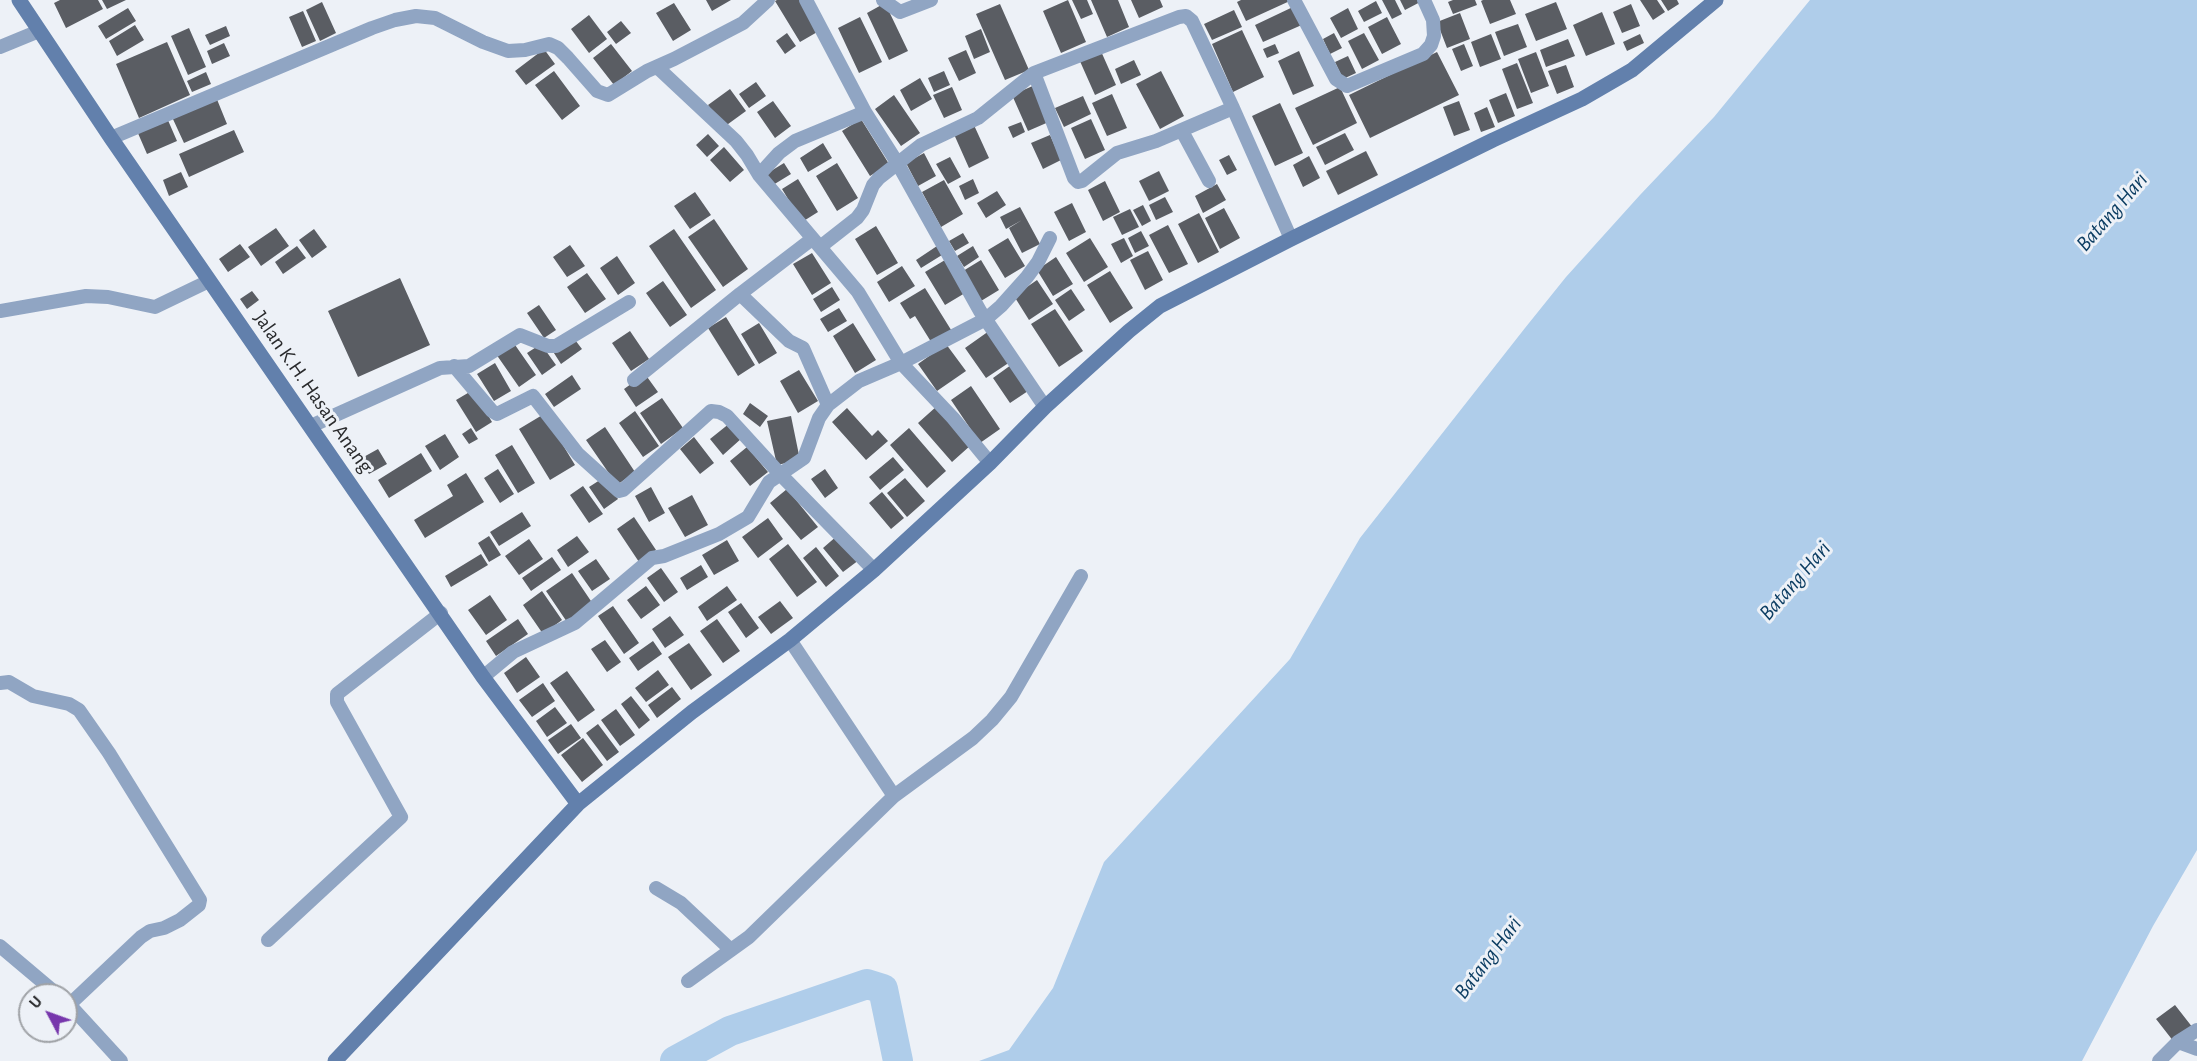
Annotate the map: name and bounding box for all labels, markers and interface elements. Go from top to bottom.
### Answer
water label: Batang Hari [2071,167,2153,257]
street label: Jalan K.H. Hasan Anang [248,306,378,478]
water label: Batang Hari [1754,536,1836,626]
water label: Batang Hari [1449,912,1527,1004]
north arrow [18,983,78,1043]
text: U [27,993,45,1012]

